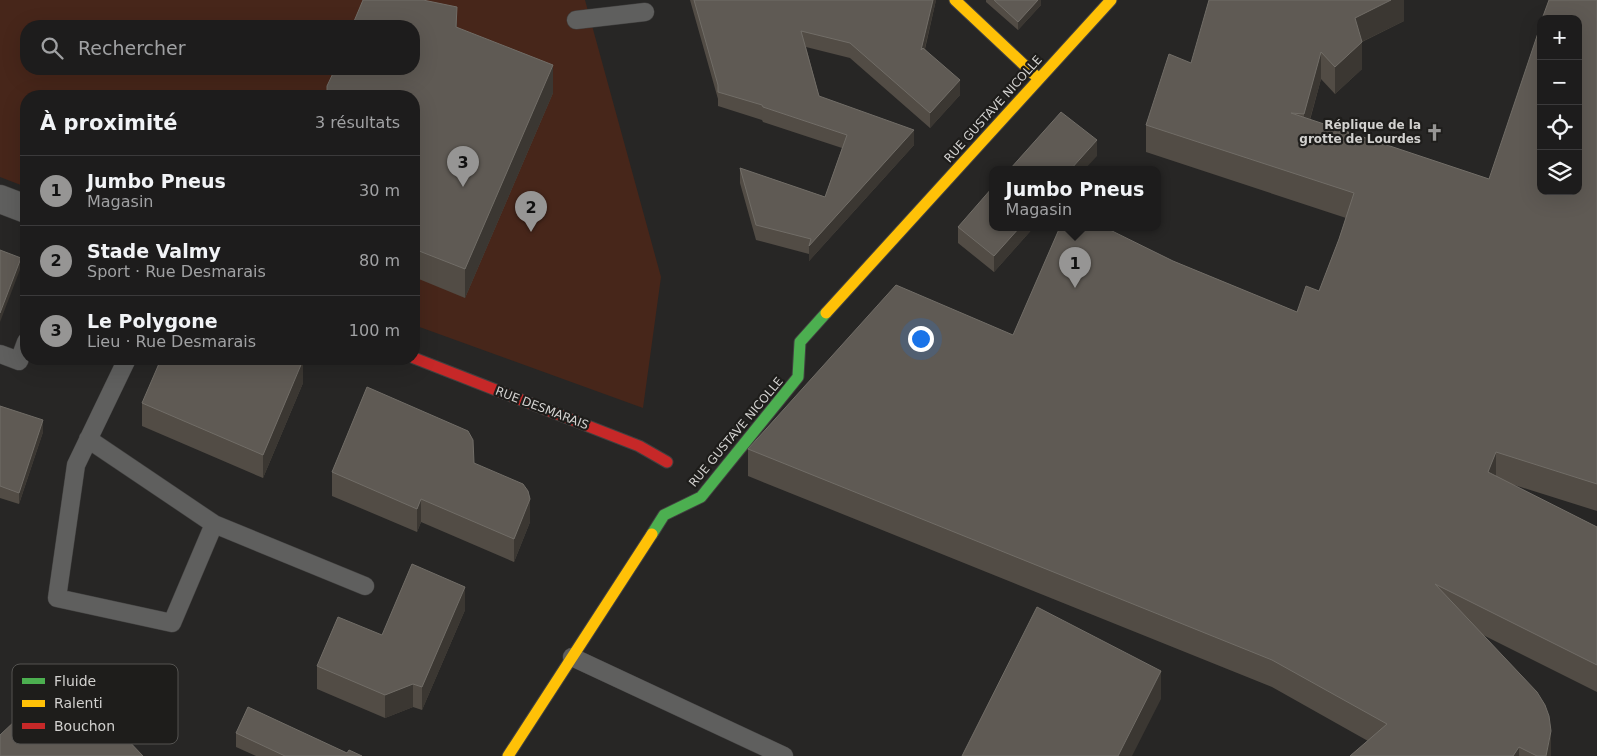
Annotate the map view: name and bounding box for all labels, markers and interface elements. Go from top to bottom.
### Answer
map controls [1537,15,1582,195]
button: + [1537,15,1582,60]
search box [20,20,420,75]
icon: search [38,34,66,62]
text: Rechercher [78,37,186,59]
street label: RUE GUSTAVE NICOLLE [941,53,1045,165]
button: − [1537,60,1582,105]
button: locate [1537,105,1582,150]
text: À proximité [40,111,177,135]
text: 3 résultats [315,113,400,132]
place label: Réplique de la grotte de Lourdes [1299,118,1421,146]
church icon: Réplique de la grotte de Lourdes [1425,122,1445,142]
pin: 3 [447,146,479,187]
button: layers [1537,150,1582,195]
popup [989,166,1161,231]
text: Jumbo Pneus [87,170,226,192]
text: Jumbo Pneus [1006,178,1144,200]
text: 1 [50,181,62,200]
text: 30 m [359,181,400,200]
pin: 2 [515,191,547,232]
text: Magasin [87,192,154,211]
text: Magasin [1006,200,1072,219]
text: Stade Valmy [87,240,221,262]
pin: 1 [1059,247,1091,288]
text: 2 [50,251,62,270]
text: 80 m [359,251,400,270]
text: Sport · Rue Desmarais [87,262,266,281]
text: Le Polygone [87,310,218,332]
text: 3 [50,321,62,340]
text: 100 m [349,321,400,340]
your location [908,326,934,352]
text: Lieu · Rue Desmarais [87,332,256,351]
street label: RUE GUSTAVE NICOLLE [686,374,786,490]
street label: RUE DESMARAIS [493,384,591,432]
legend [12,664,178,744]
text: Fluide [54,673,96,689]
text: Ralenti [54,695,103,711]
text: Bouchon [54,718,115,734]

